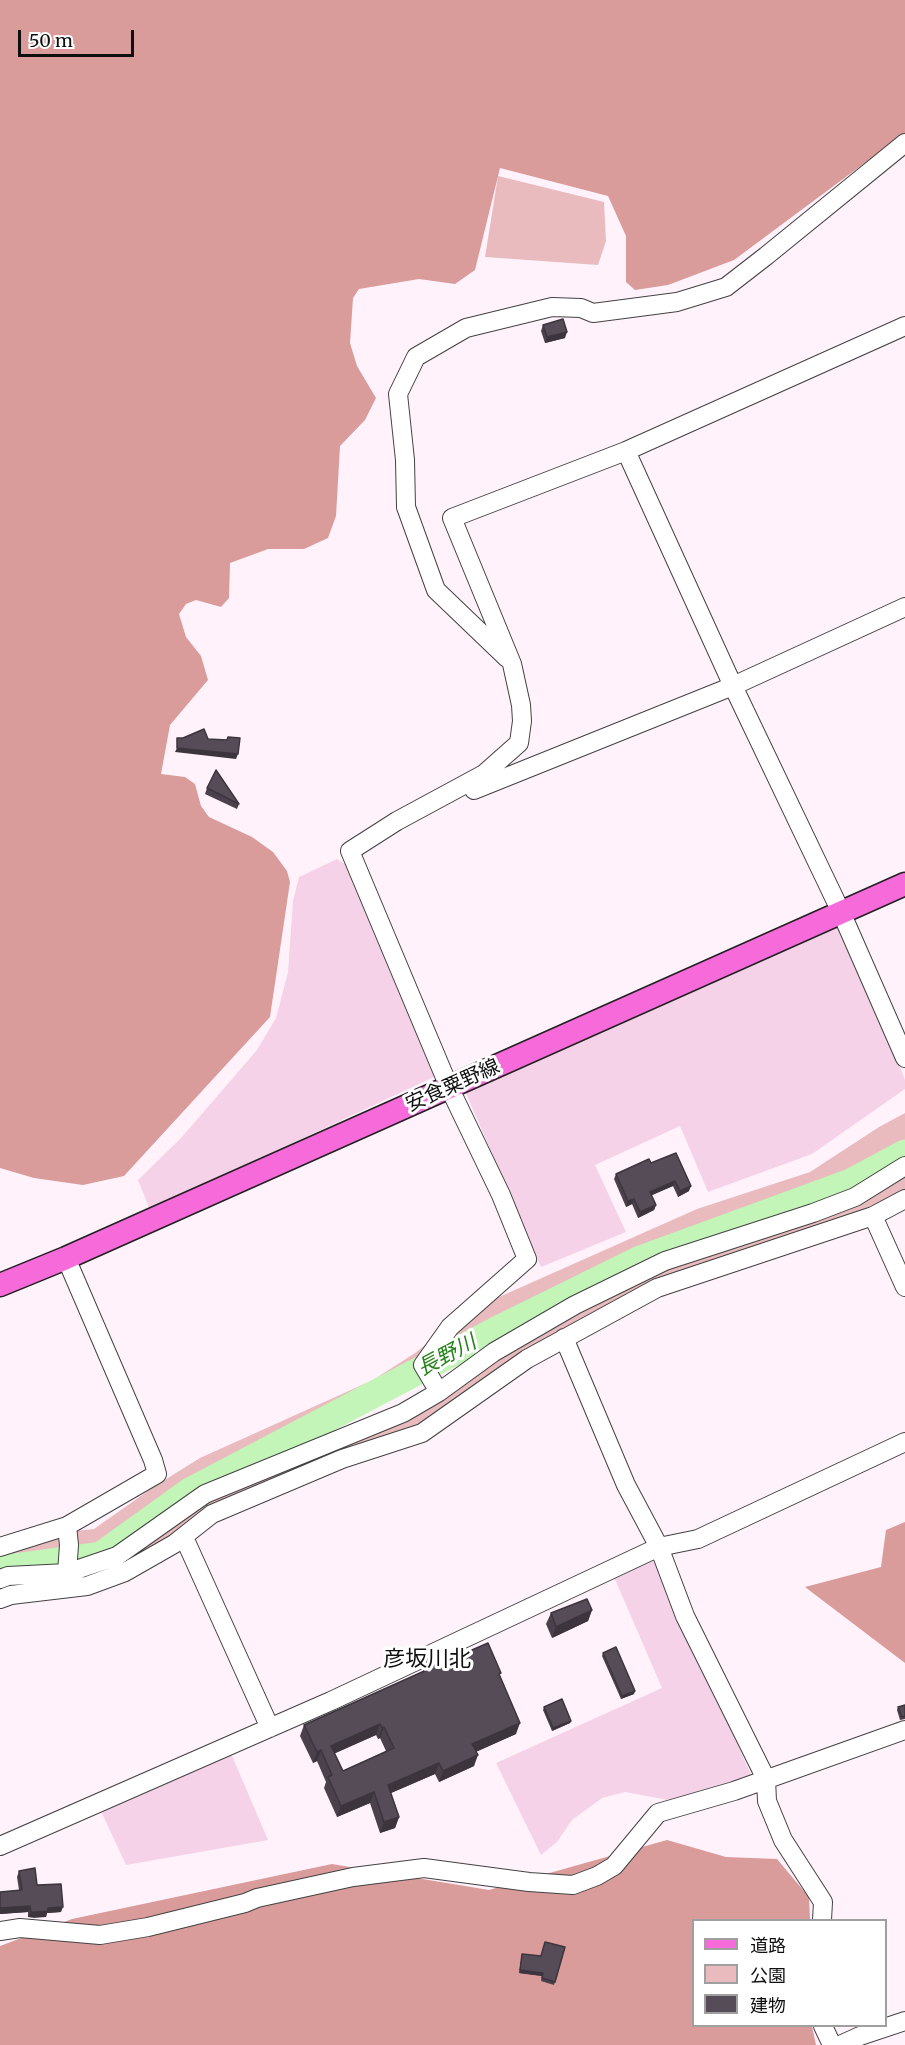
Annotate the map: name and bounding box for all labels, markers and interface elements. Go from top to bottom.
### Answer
scale bar [21,18,136,56]
text: 50 m [29,29,73,52]
street label: 安食粟野線 [402,1055,504,1117]
water label: 長野川 [413,1330,481,1382]
district label: 彦坂川北 [383,1647,471,1673]
legend [692,1919,887,2027]
text: 道路 [750,1934,786,1957]
text: 公園 [750,1964,786,1987]
text: 建物 [750,1994,786,2017]

